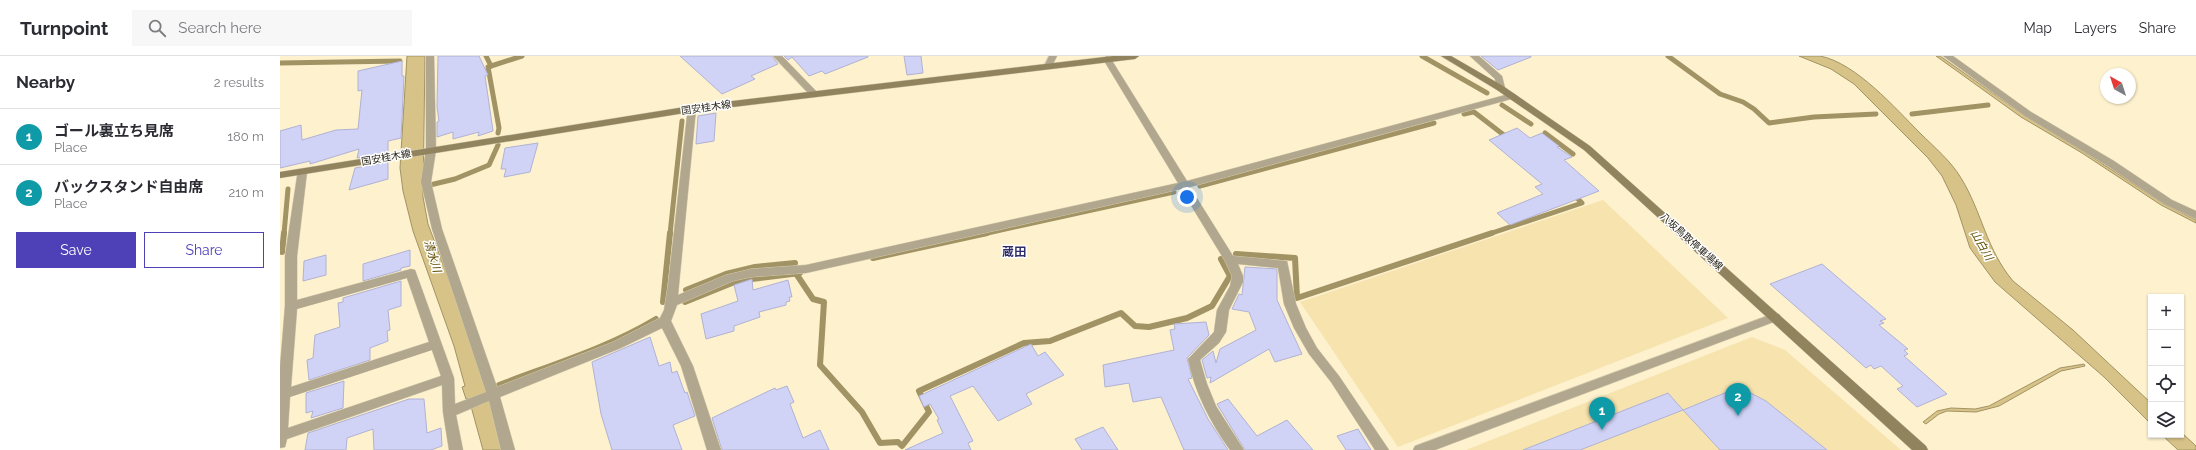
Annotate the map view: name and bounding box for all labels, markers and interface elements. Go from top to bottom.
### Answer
search box [132,10,412,46]
text: Turnpoint [20,17,108,39]
icon: search [146,17,168,39]
text: Search here [178,19,262,37]
text: Map [2024,20,2052,36]
text: Layers [2074,20,2117,36]
text: Share [2139,20,2176,36]
north arrow [2100,68,2136,104]
text: Nearby [16,72,75,92]
text: 2 results [214,75,264,90]
street label: 国安桂木線 [681,99,732,116]
text: ゴール裏立ち見席 [54,122,174,140]
text: 1 [26,129,32,144]
text: 180 m [228,129,264,144]
text: Place [54,140,87,155]
street label: 国安桂木線 [361,148,412,167]
text: バックスタンド自由席 [54,178,204,196]
text: 2 [25,185,33,200]
text: 210 m [228,185,264,200]
your location [1177,187,1197,207]
text: Place [54,196,87,211]
street label: 八坂鳥取停車場線 [1658,211,1725,272]
water label: 山白川 [1968,228,1996,264]
button: Save [16,232,136,268]
button: Share [144,232,264,268]
water label: 清水川 [421,238,444,275]
district label: 蔵田 [1002,245,1026,259]
map controls [2148,294,2184,438]
button: + [2148,294,2184,330]
button: − [2148,330,2184,366]
button: locate [2148,366,2184,402]
pin: 2 [1725,383,1751,416]
pin: 1 [1589,397,1615,430]
button: layers [2148,402,2184,438]

